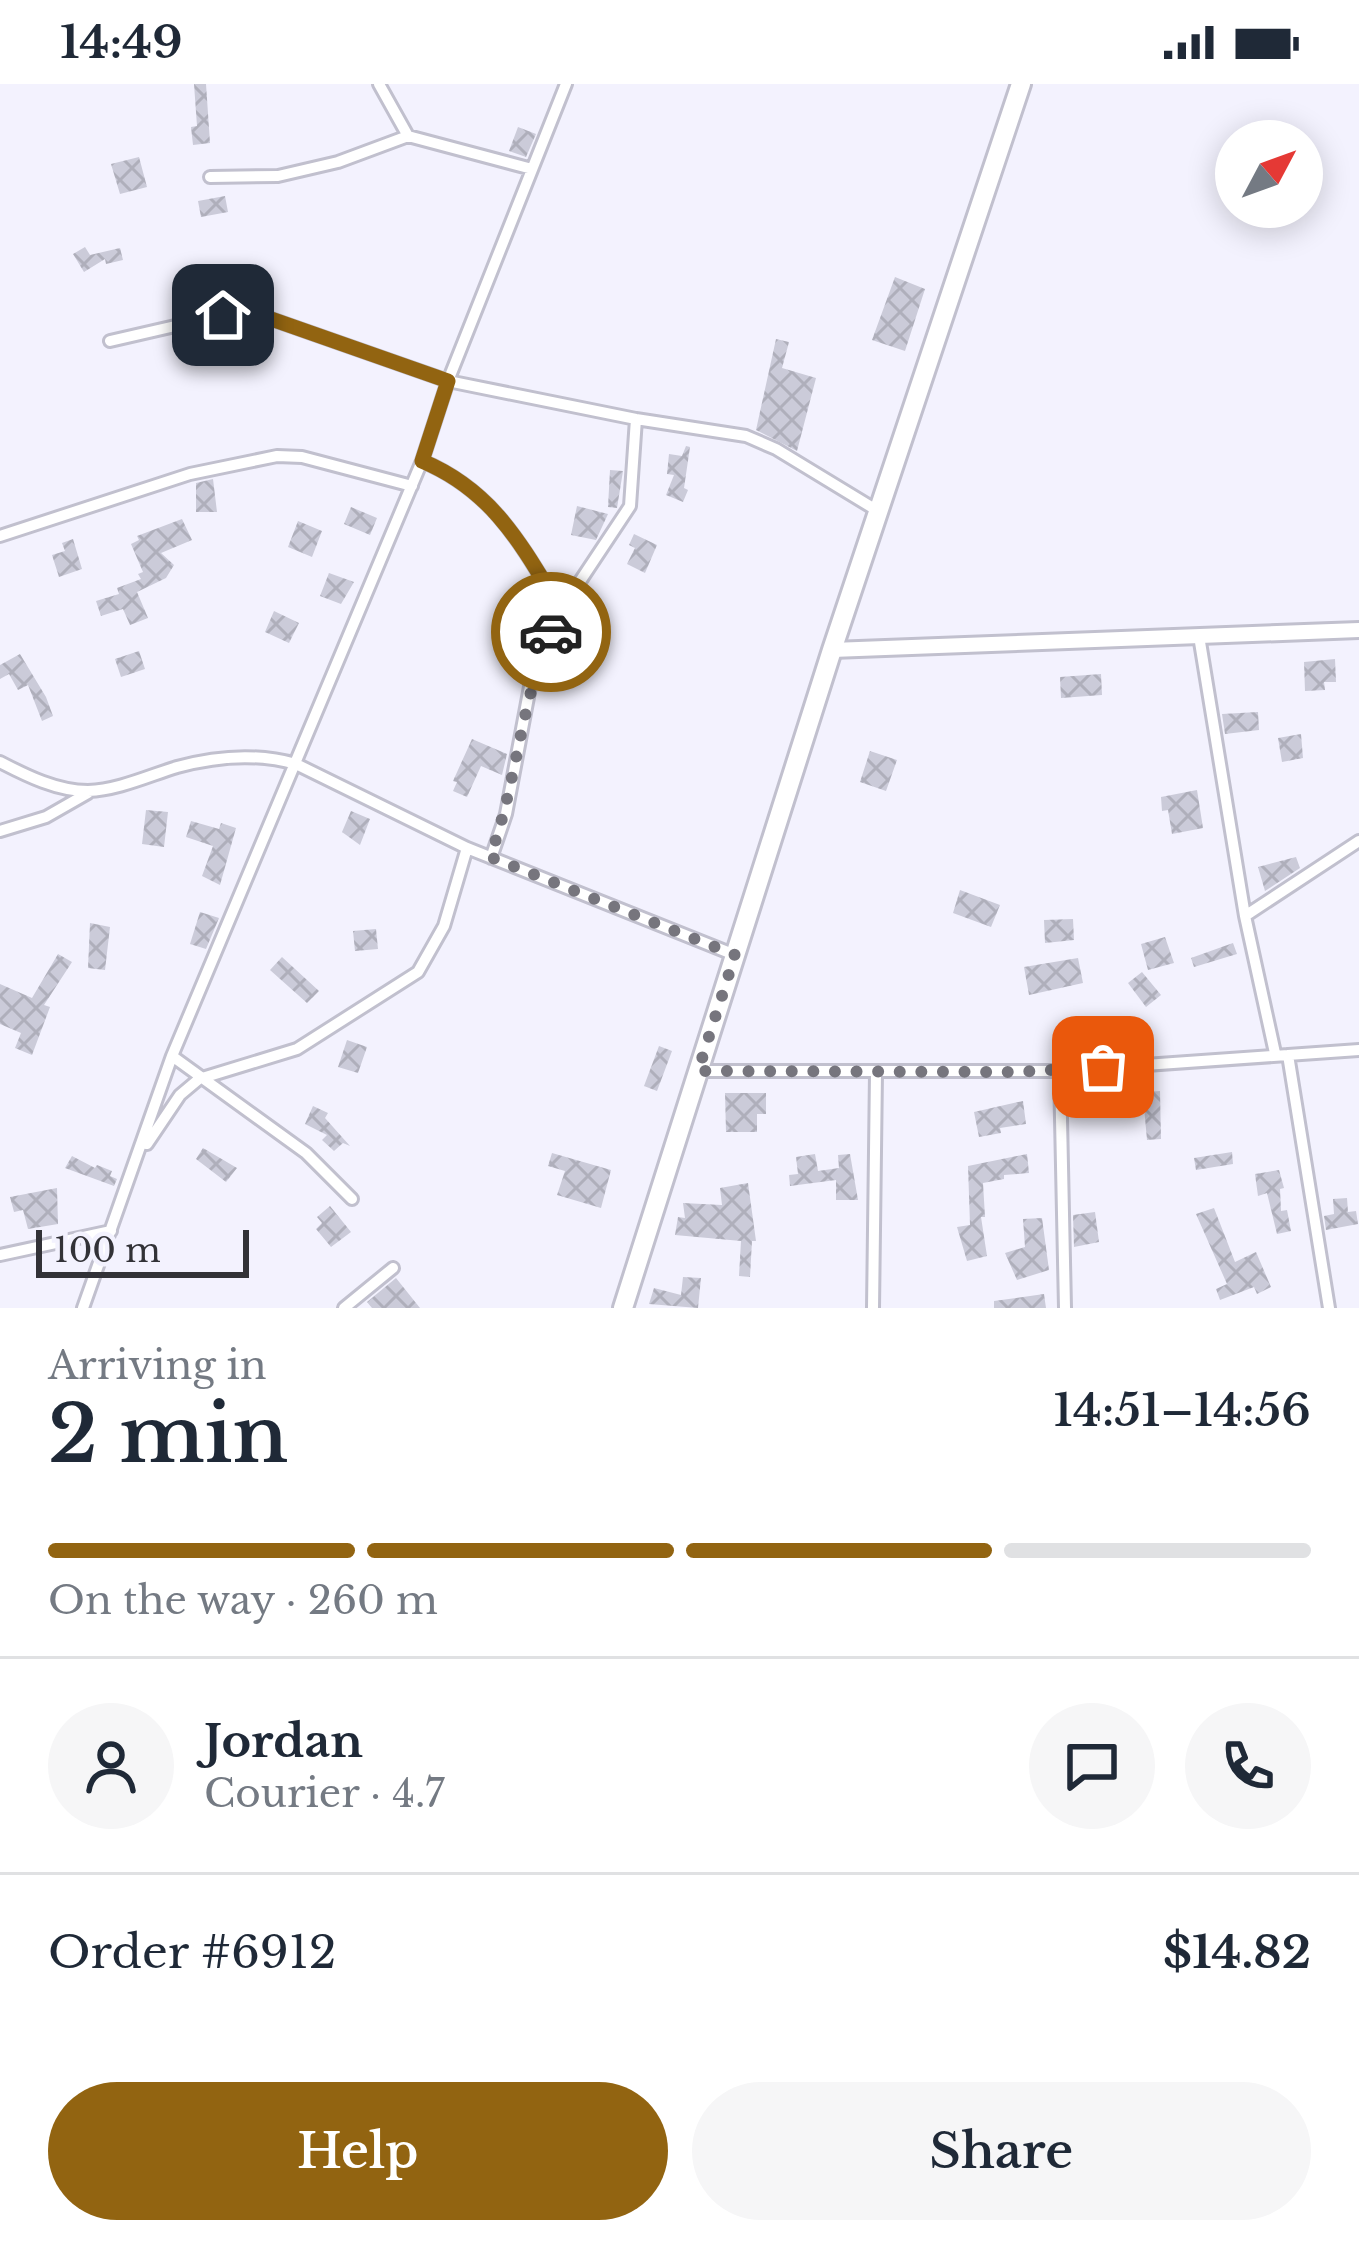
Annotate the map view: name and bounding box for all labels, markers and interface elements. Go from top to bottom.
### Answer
text: 14:49 [60,14,183,70]
north arrow [1215,120,1323,228]
map controls [1215,120,1323,228]
pin [172,264,274,366]
icon: home [190,282,256,348]
courier [491,572,611,692]
icon: car [518,599,584,665]
pin [1052,1016,1154,1118]
icon: bag [1070,1034,1136,1100]
scale bar [36,1224,249,1277]
text: 100 m [54,1230,161,1271]
text: Arriving in [48,1341,267,1390]
text: 14:51–14:56 [1053,1382,1311,1438]
text: 2 min [48,1386,288,1483]
text: On the way · 260 m [48,1576,438,1625]
button: person [48,1703,174,1829]
button: chat [1029,1703,1155,1829]
button: phone [1185,1703,1311,1829]
text: Jordan [204,1713,363,1769]
text: Courier · 4.7 [204,1769,445,1818]
text: Order #6912 [48,1924,337,1980]
text: $14.82 [1163,1924,1311,1980]
button: Help [48,2082,668,2220]
button: Share [692,2082,1311,2220]

